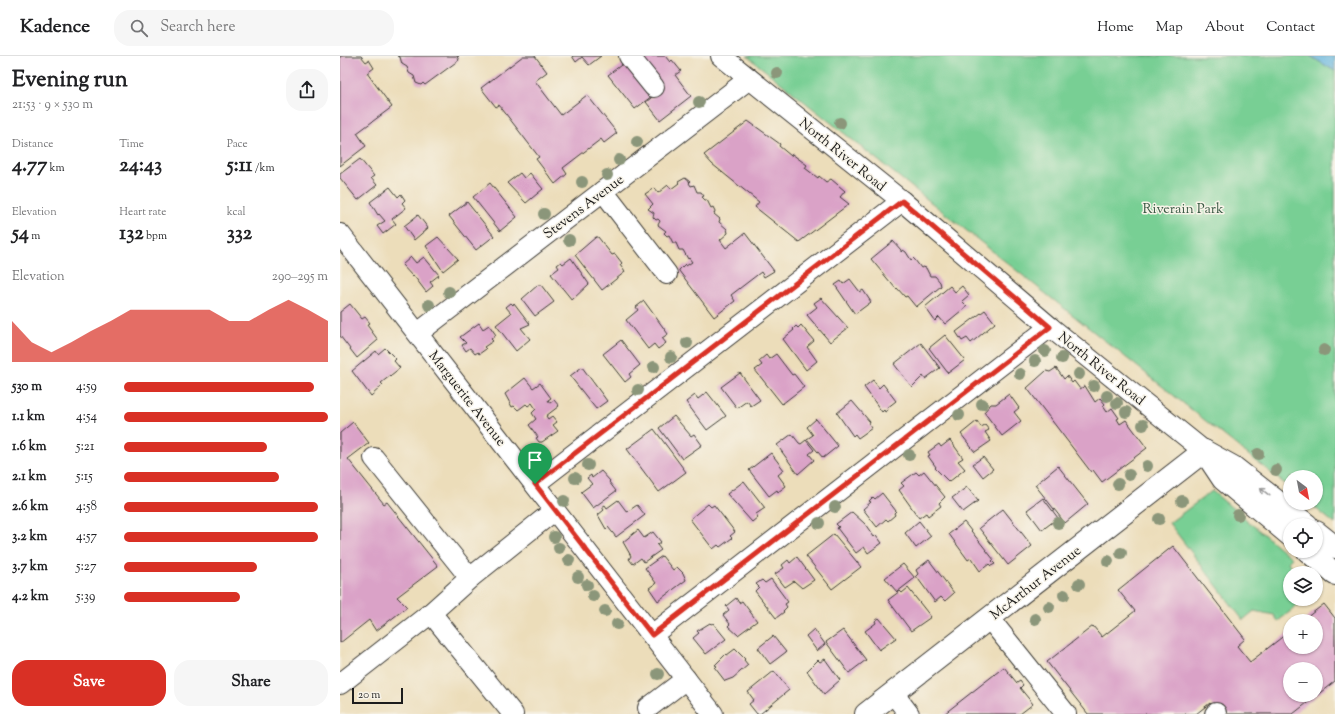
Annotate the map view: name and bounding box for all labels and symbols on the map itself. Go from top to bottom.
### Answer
street label: North River Road [794,114,890,197]
street label: Stevens Avenue [540,171,629,245]
park label: Riverain Park [1142,200,1224,220]
street label: North River Road [1053,328,1149,411]
street label: Marguerite Avenue [423,347,510,451]
pin [518,443,552,484]
north arrow [1283,470,1323,510]
one-way arrow [1259,488,1270,497]
street label: McArthur Avenue [987,542,1086,625]
scale bar [352,686,403,705]

